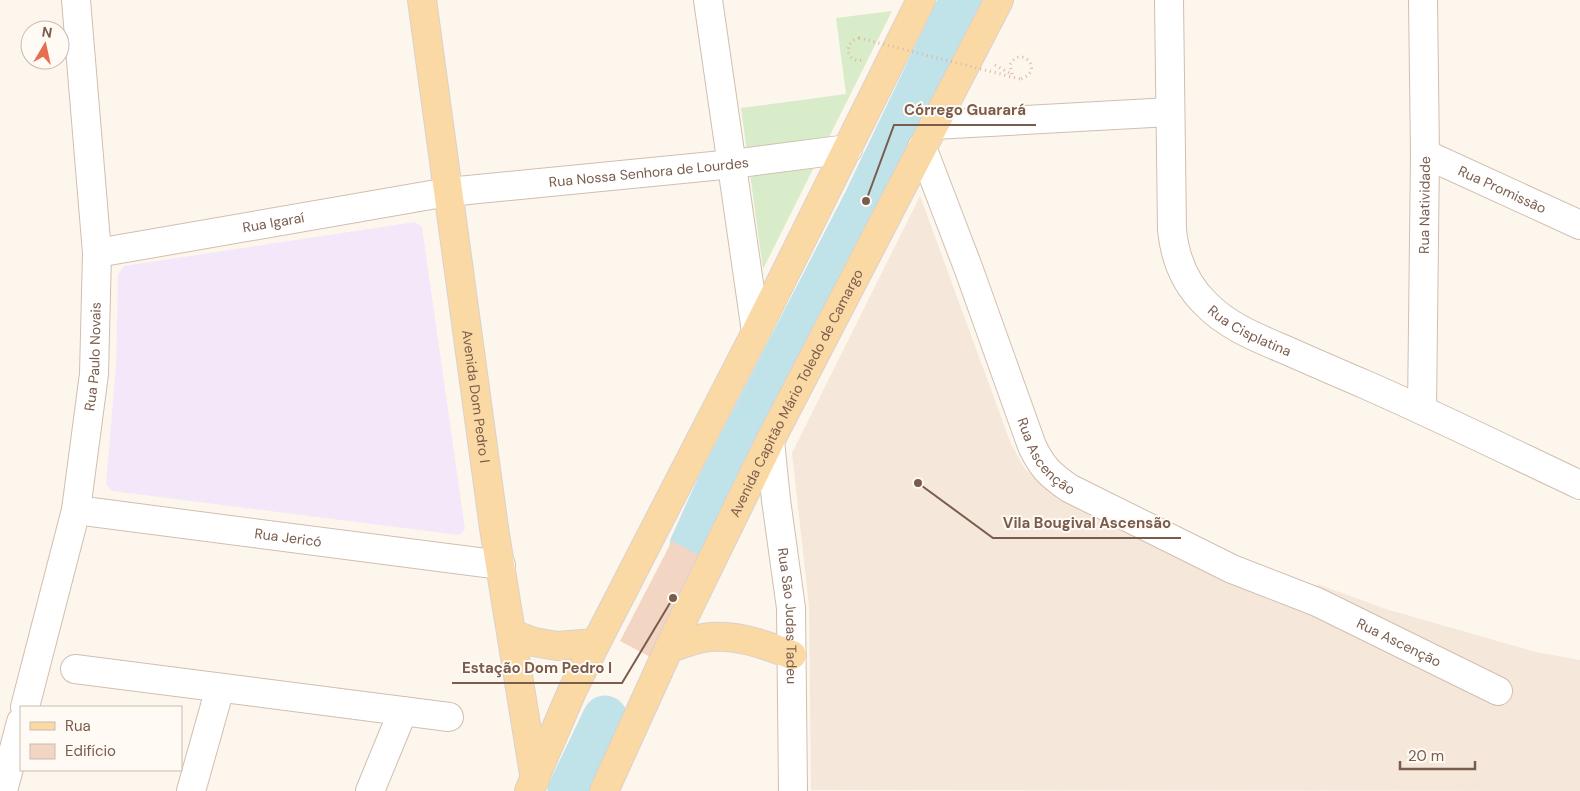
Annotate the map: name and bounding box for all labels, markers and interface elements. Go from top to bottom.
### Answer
north arrow [20,20,70,70]
text: N [41,22,53,42]
callout: Córrego Guarará [894,95,1036,125]
text: Córrego Guarará [904,100,1026,120]
street label: Rua Nossa Senhora de Lourdes [548,153,750,191]
street label: Rua Natividade [1415,156,1434,254]
street label: Rua Promissão [1455,161,1549,217]
street label: Rua Igaraí [241,208,306,237]
street label: Avenida Capitão Mário Toledo de Camargo [725,266,867,520]
street label: Rua Cisplatina [1204,301,1294,360]
street label: Rua Paulo Novais [80,302,105,412]
street label: Avenida Dom Pedro I [458,329,494,464]
street label: Rua Ascenção [1014,415,1078,499]
callout: Vila Bougival Ascensão [993,508,1181,538]
text: Vila Bougival Ascensão [1003,513,1171,533]
street label: Rua Jericó [254,524,323,551]
street label: Rua São Judas Tadeu [774,547,801,684]
street label: Rua Ascenção [1354,614,1444,671]
callout: Estação Dom Pedro I [452,653,622,683]
text: Estação Dom Pedro I [462,658,612,678]
legend [20,706,182,771]
text: Rua [65,716,91,736]
scale bar [1400,738,1475,770]
text: Edifício [65,741,116,761]
text: 20 m [1408,746,1444,766]

